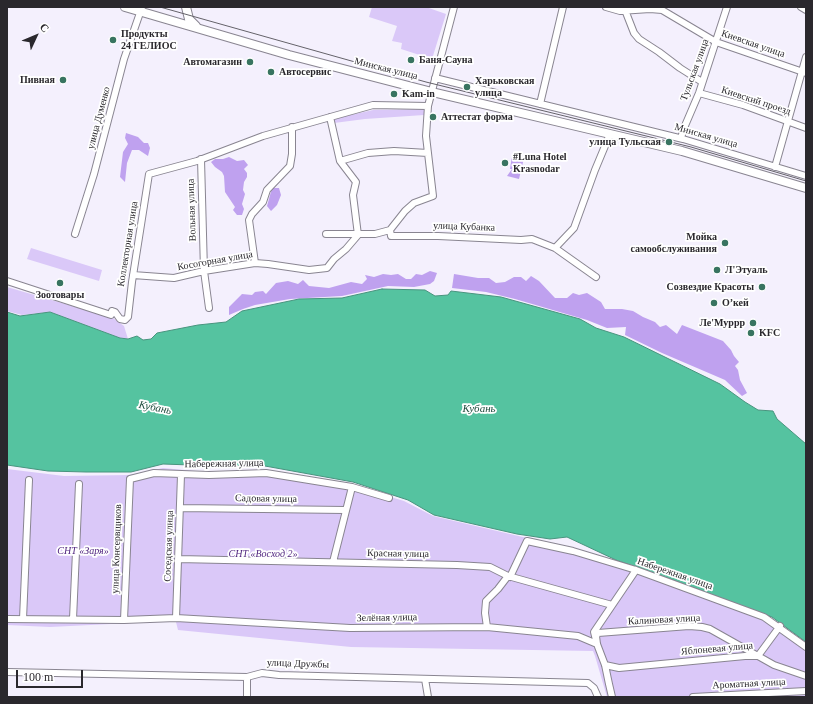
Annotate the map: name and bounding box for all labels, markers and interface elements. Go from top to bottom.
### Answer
north arrow [16,16,56,56]
text: С [38,21,52,35]
place label: Продукты 24 ГЕЛИОС [121,28,177,52]
street label: Киевская улица [720,28,786,60]
marker: Продукты 24 ГЕЛИОС [108,35,118,45]
street label: Тульская улица [678,37,712,103]
place label: Баня-Сауна [419,54,473,66]
street label: Минская улица [353,55,419,83]
marker: Баня-Сауна [406,55,416,65]
place label: Автомагазин [183,56,242,68]
marker: Автомагазин [245,57,255,67]
place label: Автосервис [279,66,331,78]
marker: Автосервис [266,67,276,77]
place label: Пивная [20,74,55,86]
marker: Пивная [58,75,68,85]
place label: Харьковская улица [475,75,534,98]
marker: Харьковская улица [462,82,472,92]
street label: Киевский проезд [720,84,792,118]
street label: улица Думенко [85,85,113,151]
place label: Kam-in [402,88,435,100]
marker: Kam-in [389,89,399,99]
place label: Аттестат форма [441,111,513,123]
marker: Аттестат форма [428,112,438,122]
street label: Минская улица [673,121,739,151]
place label: улица Тульская [589,136,661,148]
marker: улица Тульская [664,137,674,147]
place label: #Luna Hotel Krasnodar [513,151,567,174]
marker: #Luna Hotel Krasnodar [500,158,510,168]
street label: Вольная улица [185,178,199,242]
street label: Коллекторная улица [115,201,141,287]
street label: улица Кубанка [433,220,495,234]
place label: Мойка самообслуживания [630,231,717,254]
marker: Мойка самообслуживания [720,238,730,248]
street label: Косогорная улица [176,248,254,274]
place label: Л'Этуаль [725,264,768,276]
marker: Л'Этуаль [712,265,722,275]
marker: Зоотовары [55,278,65,288]
place label: Созвездие Красоты [666,281,754,293]
marker: Созвездие Красоты [757,282,767,292]
place label: Зоотовары [36,289,84,301]
place label: О’кей [722,297,749,309]
marker: О’кей [709,298,719,308]
place label: Ле'Муррр [699,317,745,329]
marker: Ле'Муррр [748,318,758,328]
place label: KFC [759,327,780,339]
marker: KFC [746,328,756,338]
water label: Кубань [137,398,173,418]
water label: Кубань [462,402,496,416]
street label: Набережная улица [184,457,264,471]
street label: Садовая улица [235,492,297,506]
street label: улица Консервщиков [109,504,125,594]
street label: Соседская улица [162,510,176,582]
park label: СНТ «Заря» [57,545,109,557]
street label: Красная улица [367,547,429,561]
park label: СНТ «Восход 2» [229,548,297,560]
street label: Набережная улица [636,555,714,593]
street label: Зелёная улица [357,611,417,625]
street label: Калиновая улица [627,612,701,628]
street label: Яблоневая улица [681,640,753,658]
street label: улица Дружбы [267,657,329,671]
scale bar [18,662,85,688]
text: 100 m [23,670,53,684]
street label: Ароматная улица [712,676,786,692]

